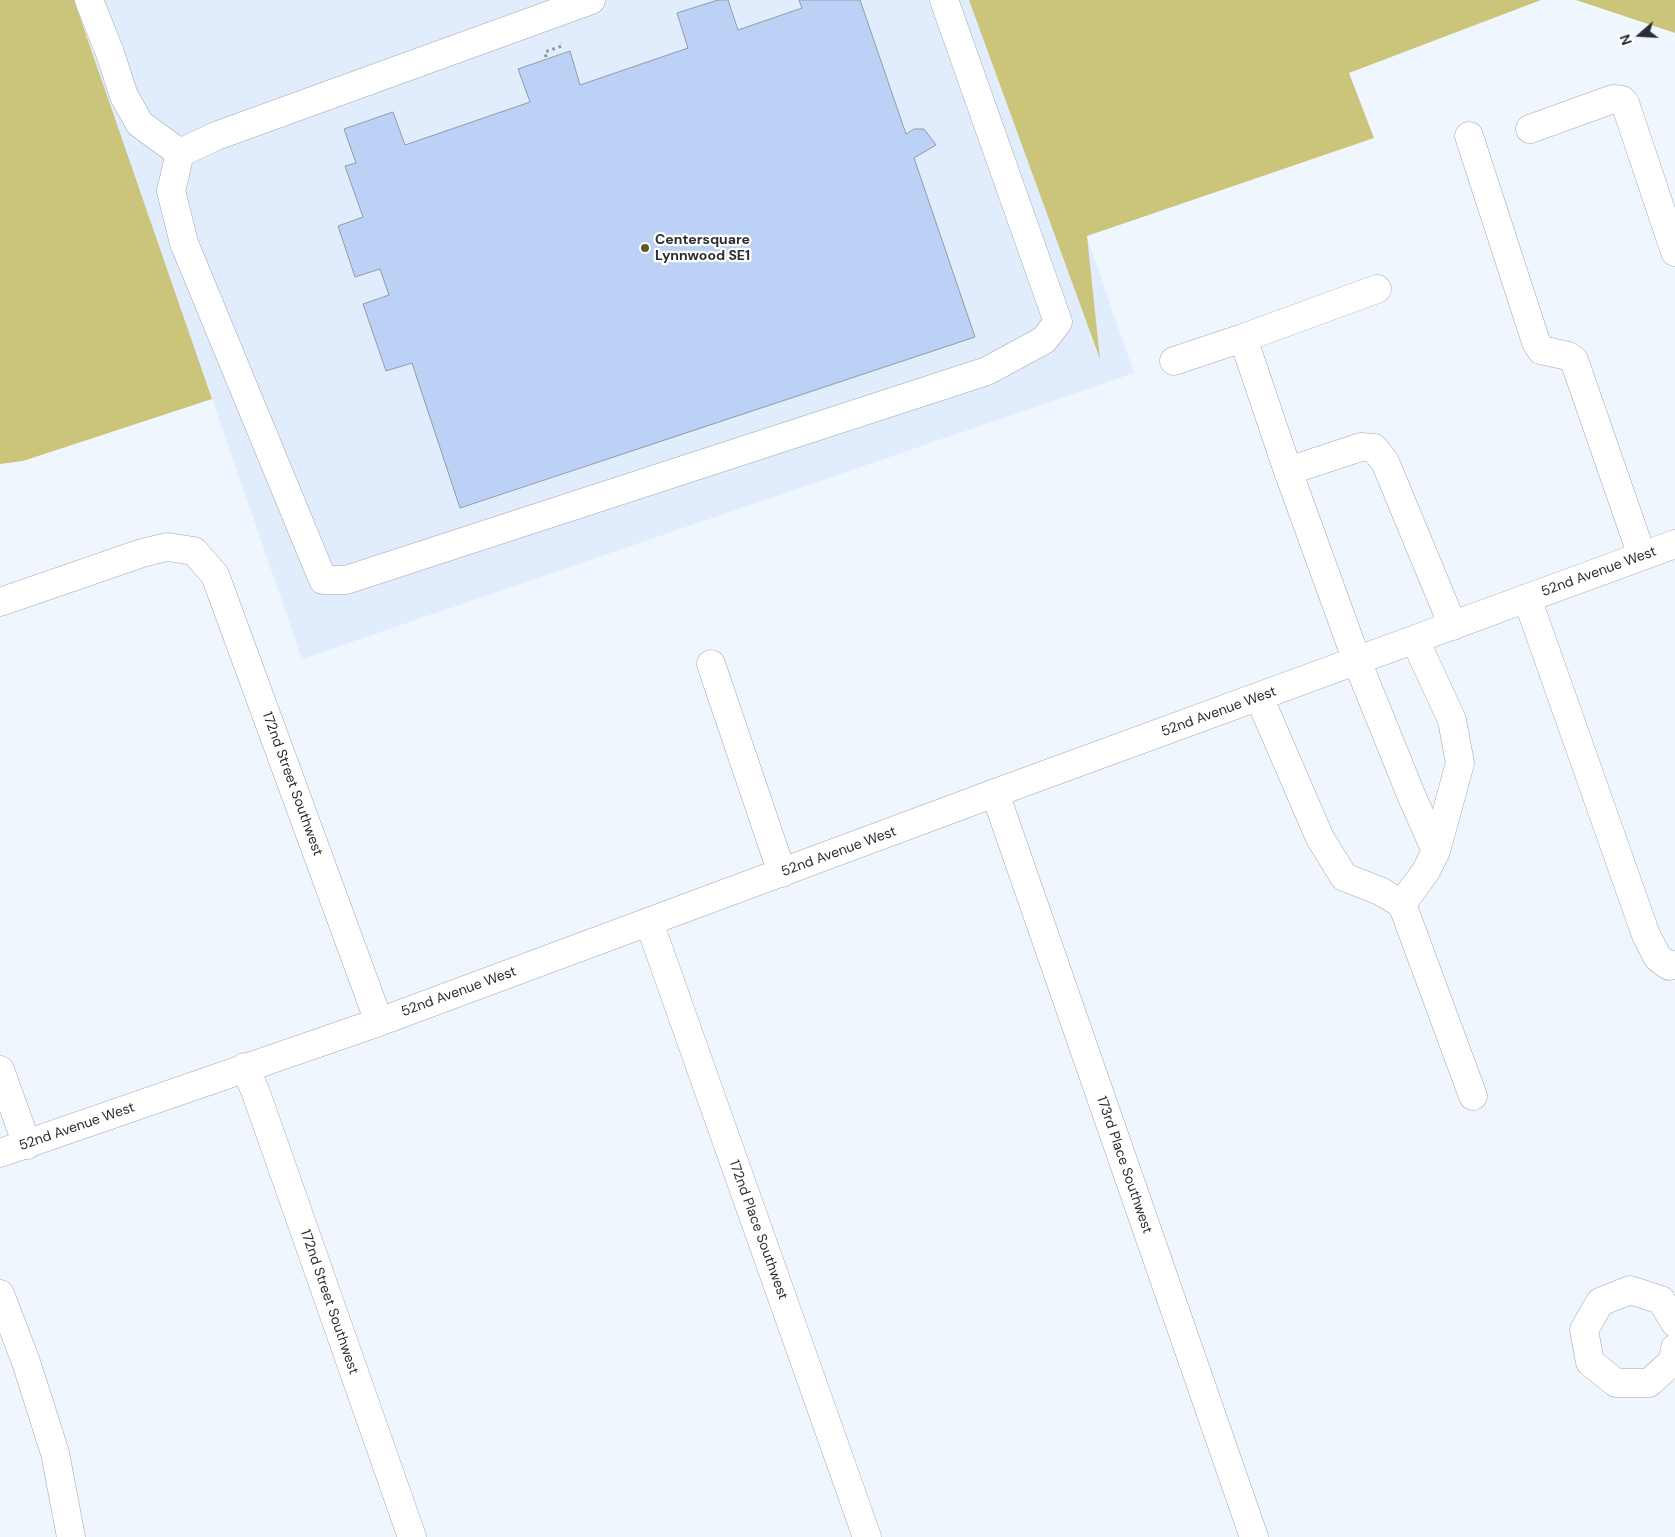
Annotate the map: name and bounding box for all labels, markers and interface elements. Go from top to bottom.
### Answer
north arrow [1615,10,1665,60]
text: N [1616,32,1636,48]
place label: Centersquare Lynnwood SE1 [655,232,750,264]
marker: Centersquare Lynnwood SE1 [639,242,651,254]
street label: 52nd Avenue West [1539,543,1659,601]
street label: 52nd Avenue West [1159,683,1279,741]
street label: 172nd Street Southwest [258,710,326,858]
street label: 52nd Avenue West [779,823,899,881]
street label: 52nd Avenue West [399,963,519,1021]
street label: 173rd Place Southwest [1093,1094,1155,1236]
street label: 52nd Avenue West [17,1099,137,1155]
street label: 172nd Place Southwest [725,1158,791,1302]
street label: 172nd Street Southwest [296,1227,362,1377]

